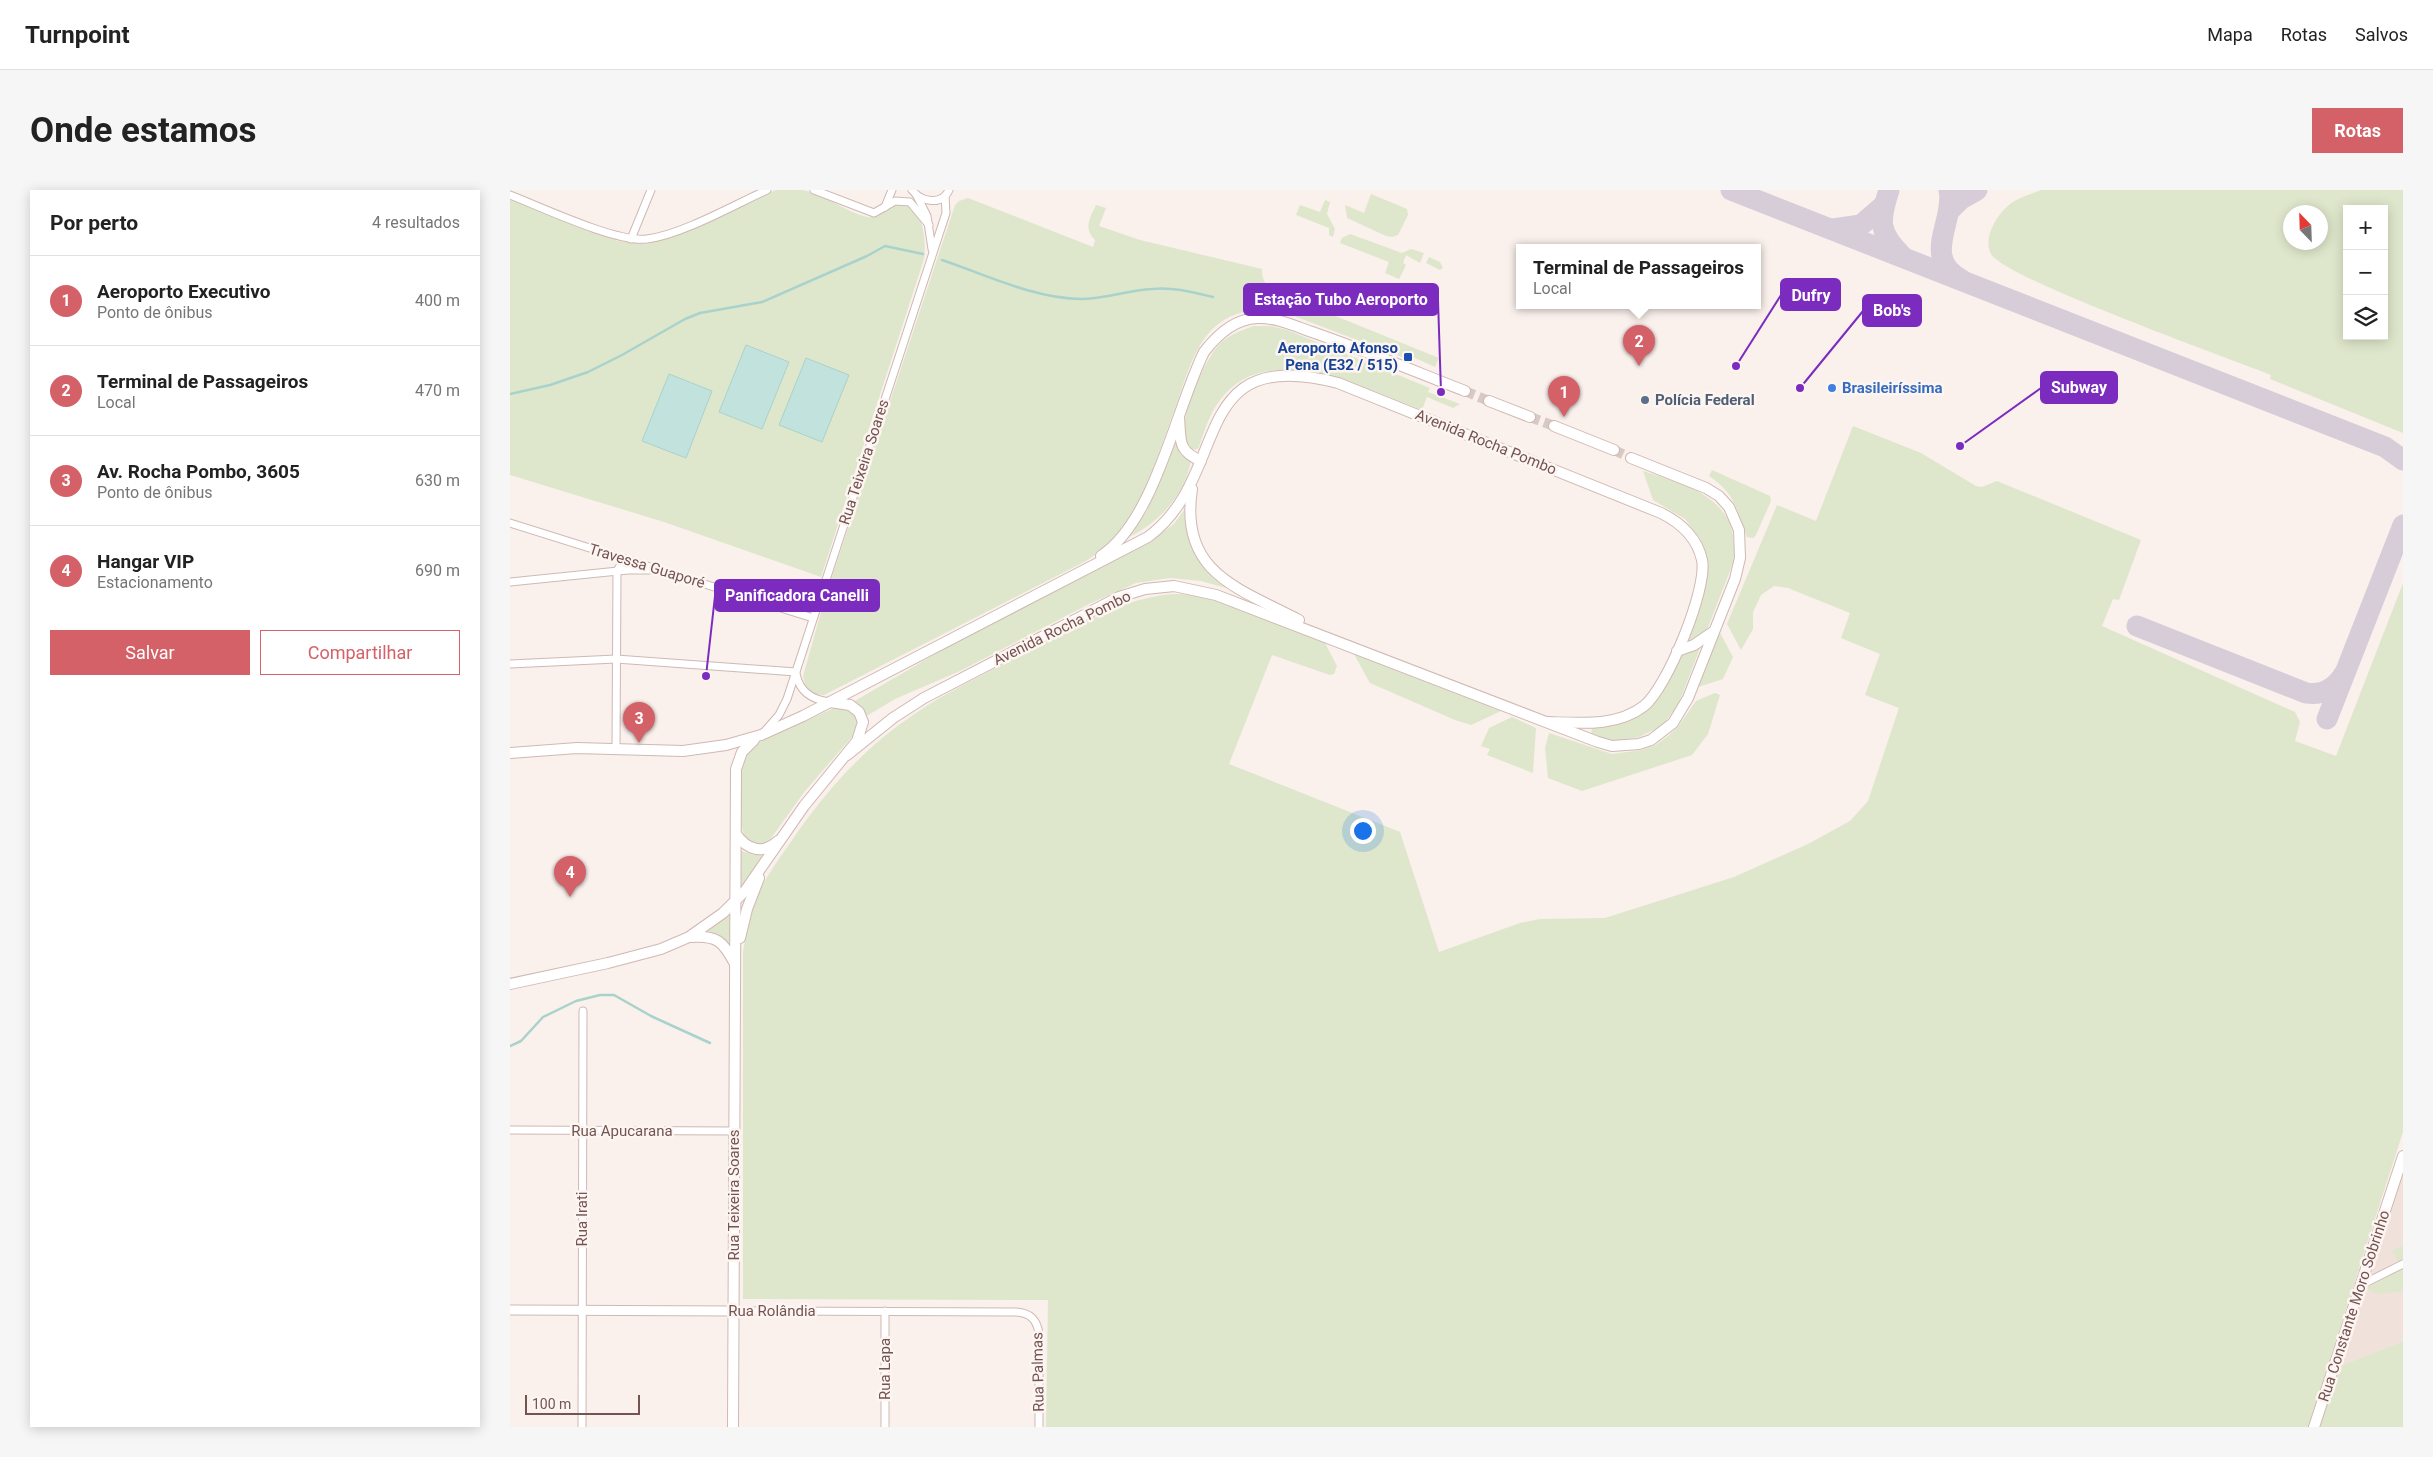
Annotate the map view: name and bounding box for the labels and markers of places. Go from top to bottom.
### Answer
callout: Dufry [1781,279,1840,310]
callout: Estação Tubo Aeroporto [1244,284,1438,315]
callout: Bob's [1863,295,1921,326]
pin: 2 [1623,325,1655,366]
place label: Aeroporto Afonso Pena (E32 / 515) [1278,339,1398,374]
marker: Aeroporto Afonso Pena (E32 / 515) [1402,351,1414,363]
callout: Subway [2041,372,2117,403]
pin: 1 [1548,376,1580,417]
place label: Brasileiríssima [1842,379,1943,397]
marker: Brasileiríssima [1826,382,1838,394]
place label: Polícia Federal [1655,391,1755,409]
marker: Polícia Federal [1639,394,1651,406]
callout: Panificadora Canelli [715,580,879,611]
pin: 3 [623,702,655,743]
pin: 4 [554,856,586,897]

